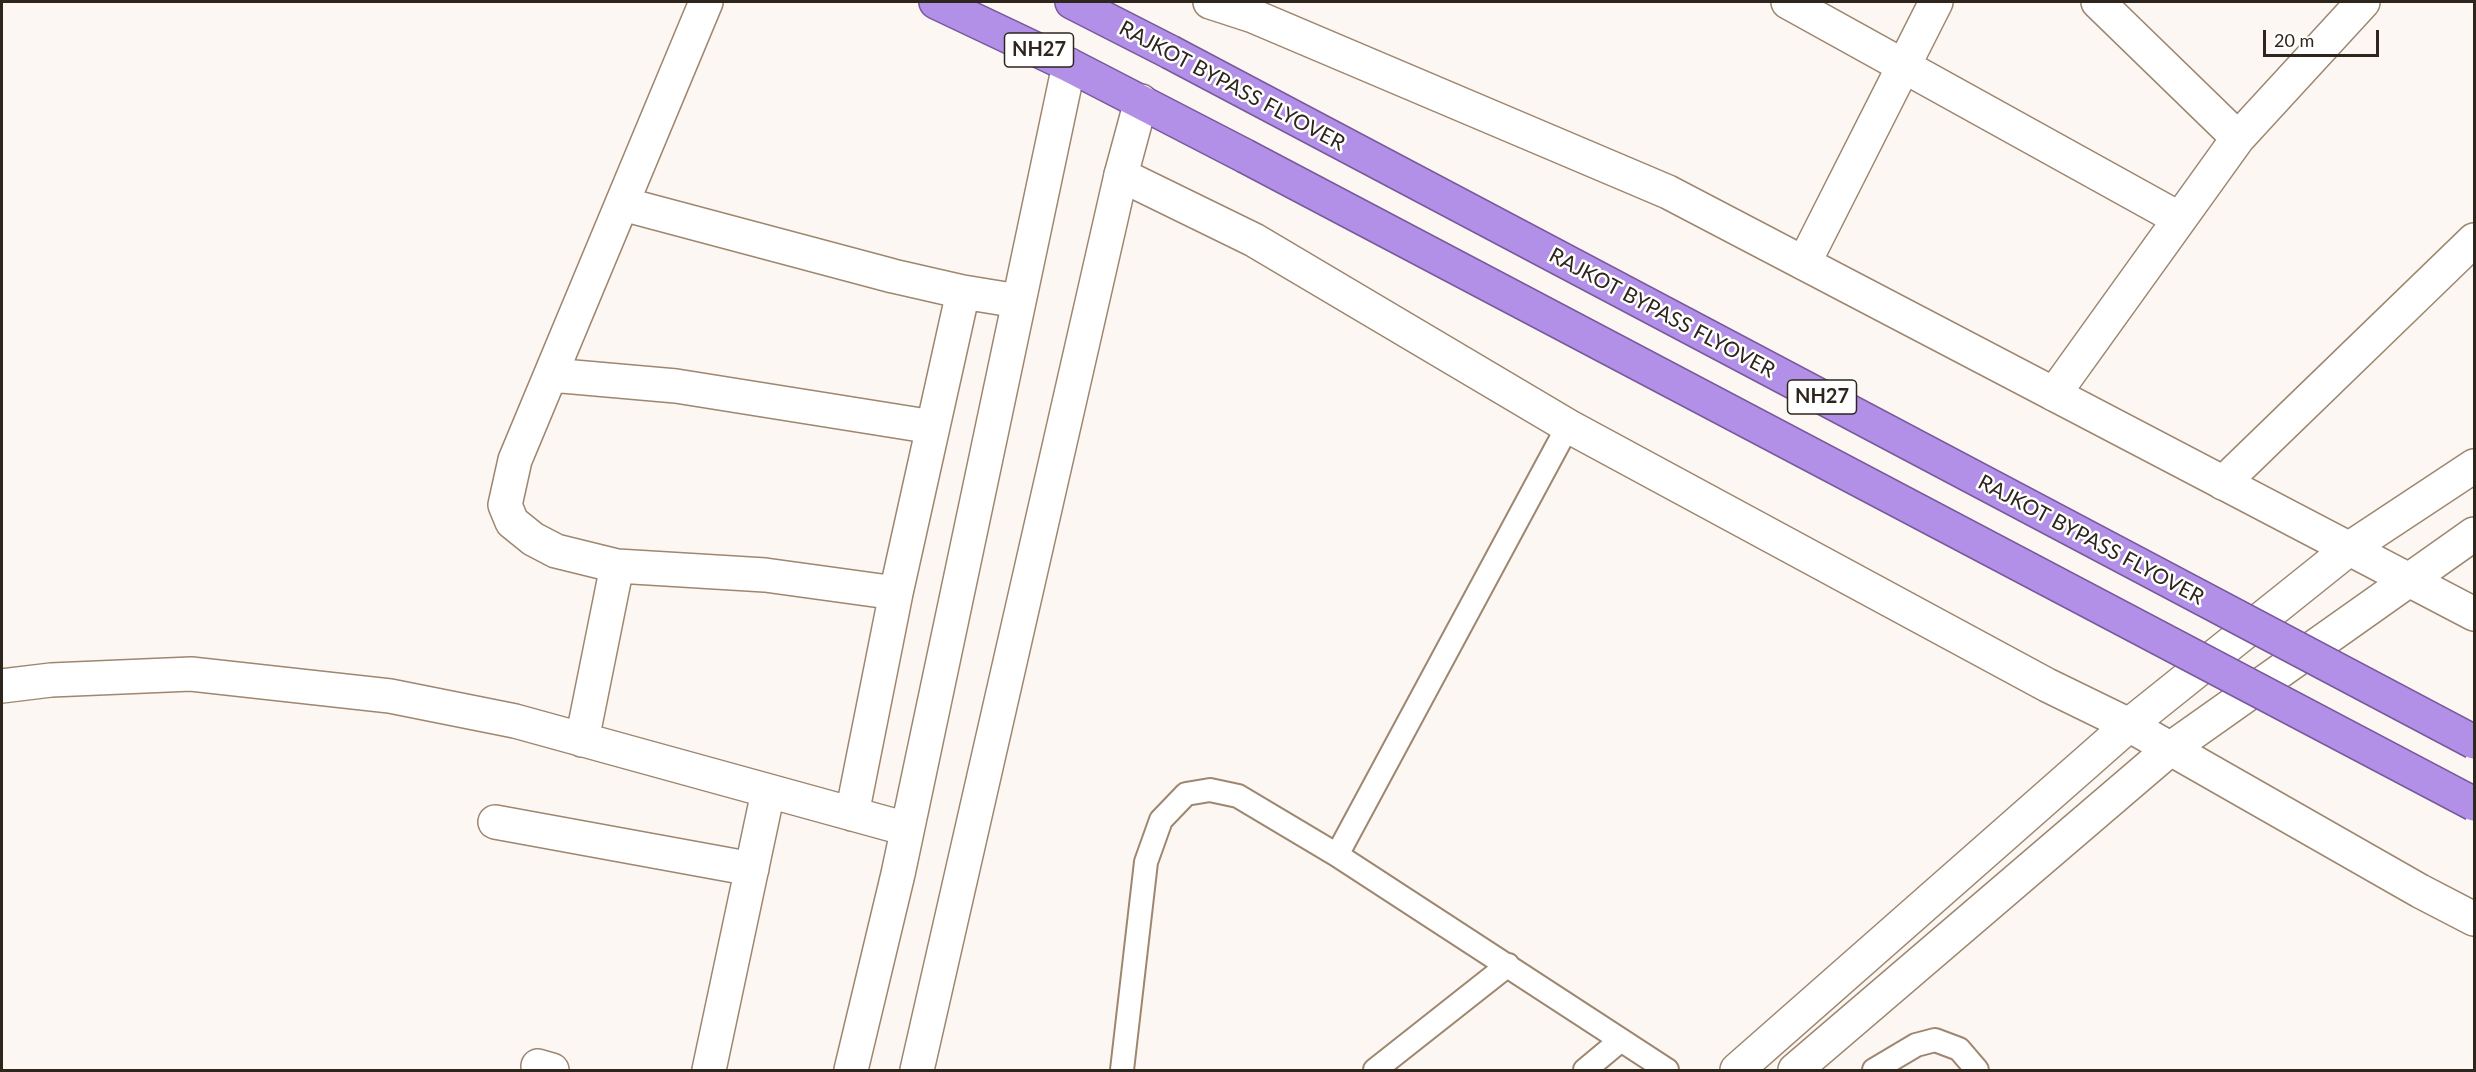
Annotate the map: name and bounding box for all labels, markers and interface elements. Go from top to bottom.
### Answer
street label: RAJKOT BYPASS FLYOVER [1115,16,1349,156]
scale bar [2266,18,2382,56]
text: 20 m [2274,29,2314,51]
road number: NH27 [1004,33,1074,67]
street label: RAJKOT BYPASS FLYOVER [1545,243,1779,383]
road number: NH27 [1788,380,1856,414]
street label: RAJKOT BYPASS FLYOVER [1974,470,2208,610]

